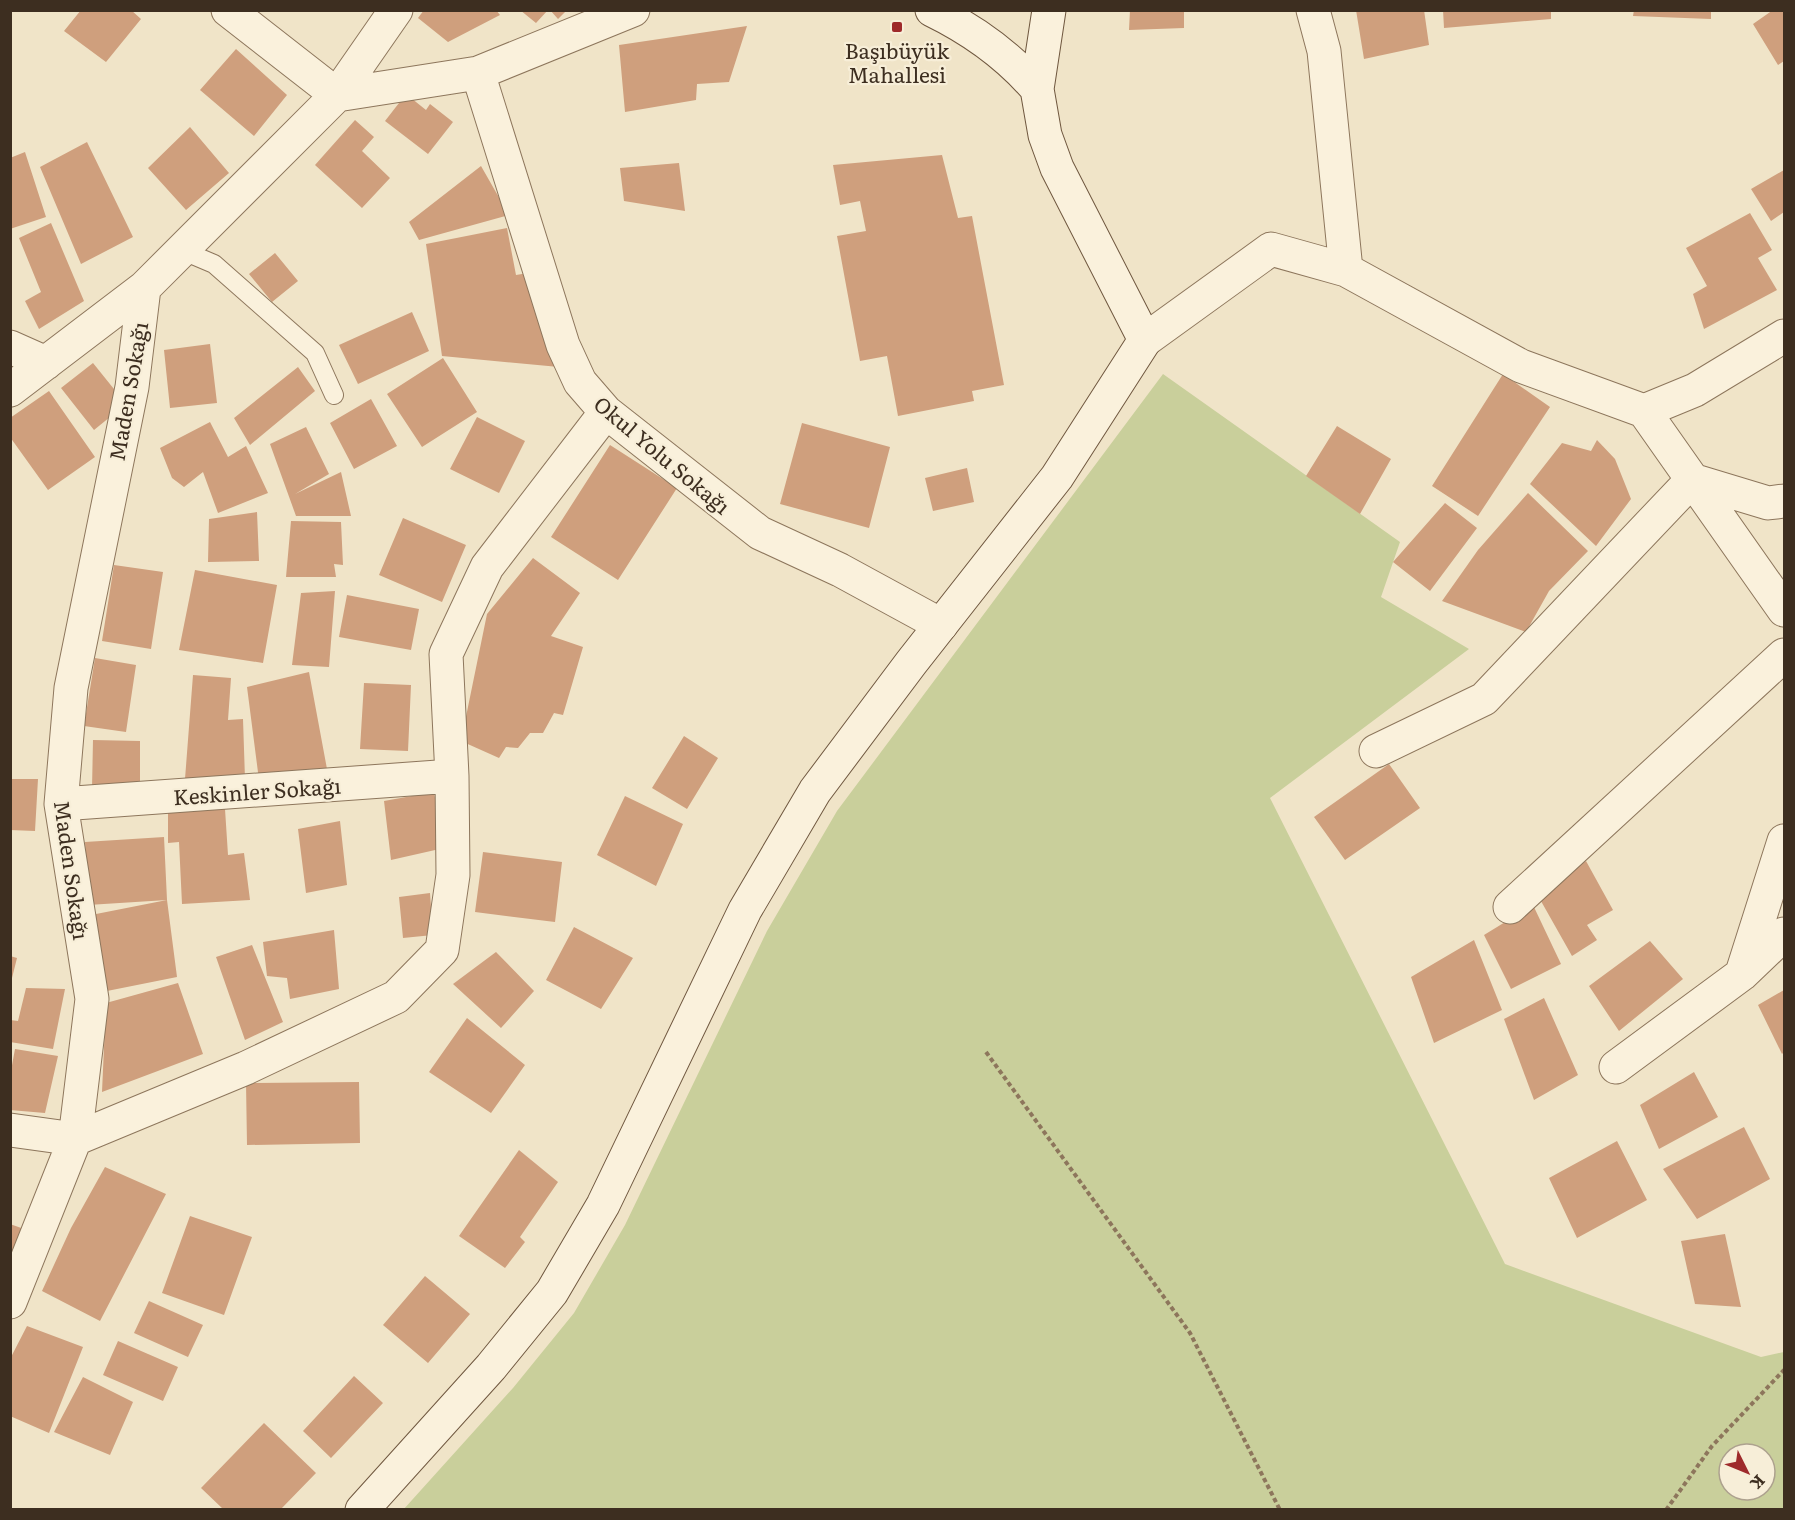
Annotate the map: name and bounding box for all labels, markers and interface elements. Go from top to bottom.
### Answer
marker: Başıbüyük Mahallesi [890,20,904,34]
place label: Başıbüyük Mahallesi [845,34,949,89]
street label: Maden Sokağı [100,319,154,463]
street label: Okul Yolu Sokağı [588,388,738,520]
street label: Keskinler Sokağı [172,769,342,811]
street label: Maden Sokağı [48,798,98,942]
north arrow [1717,1442,1777,1502]
text: K [1745,1470,1772,1496]

